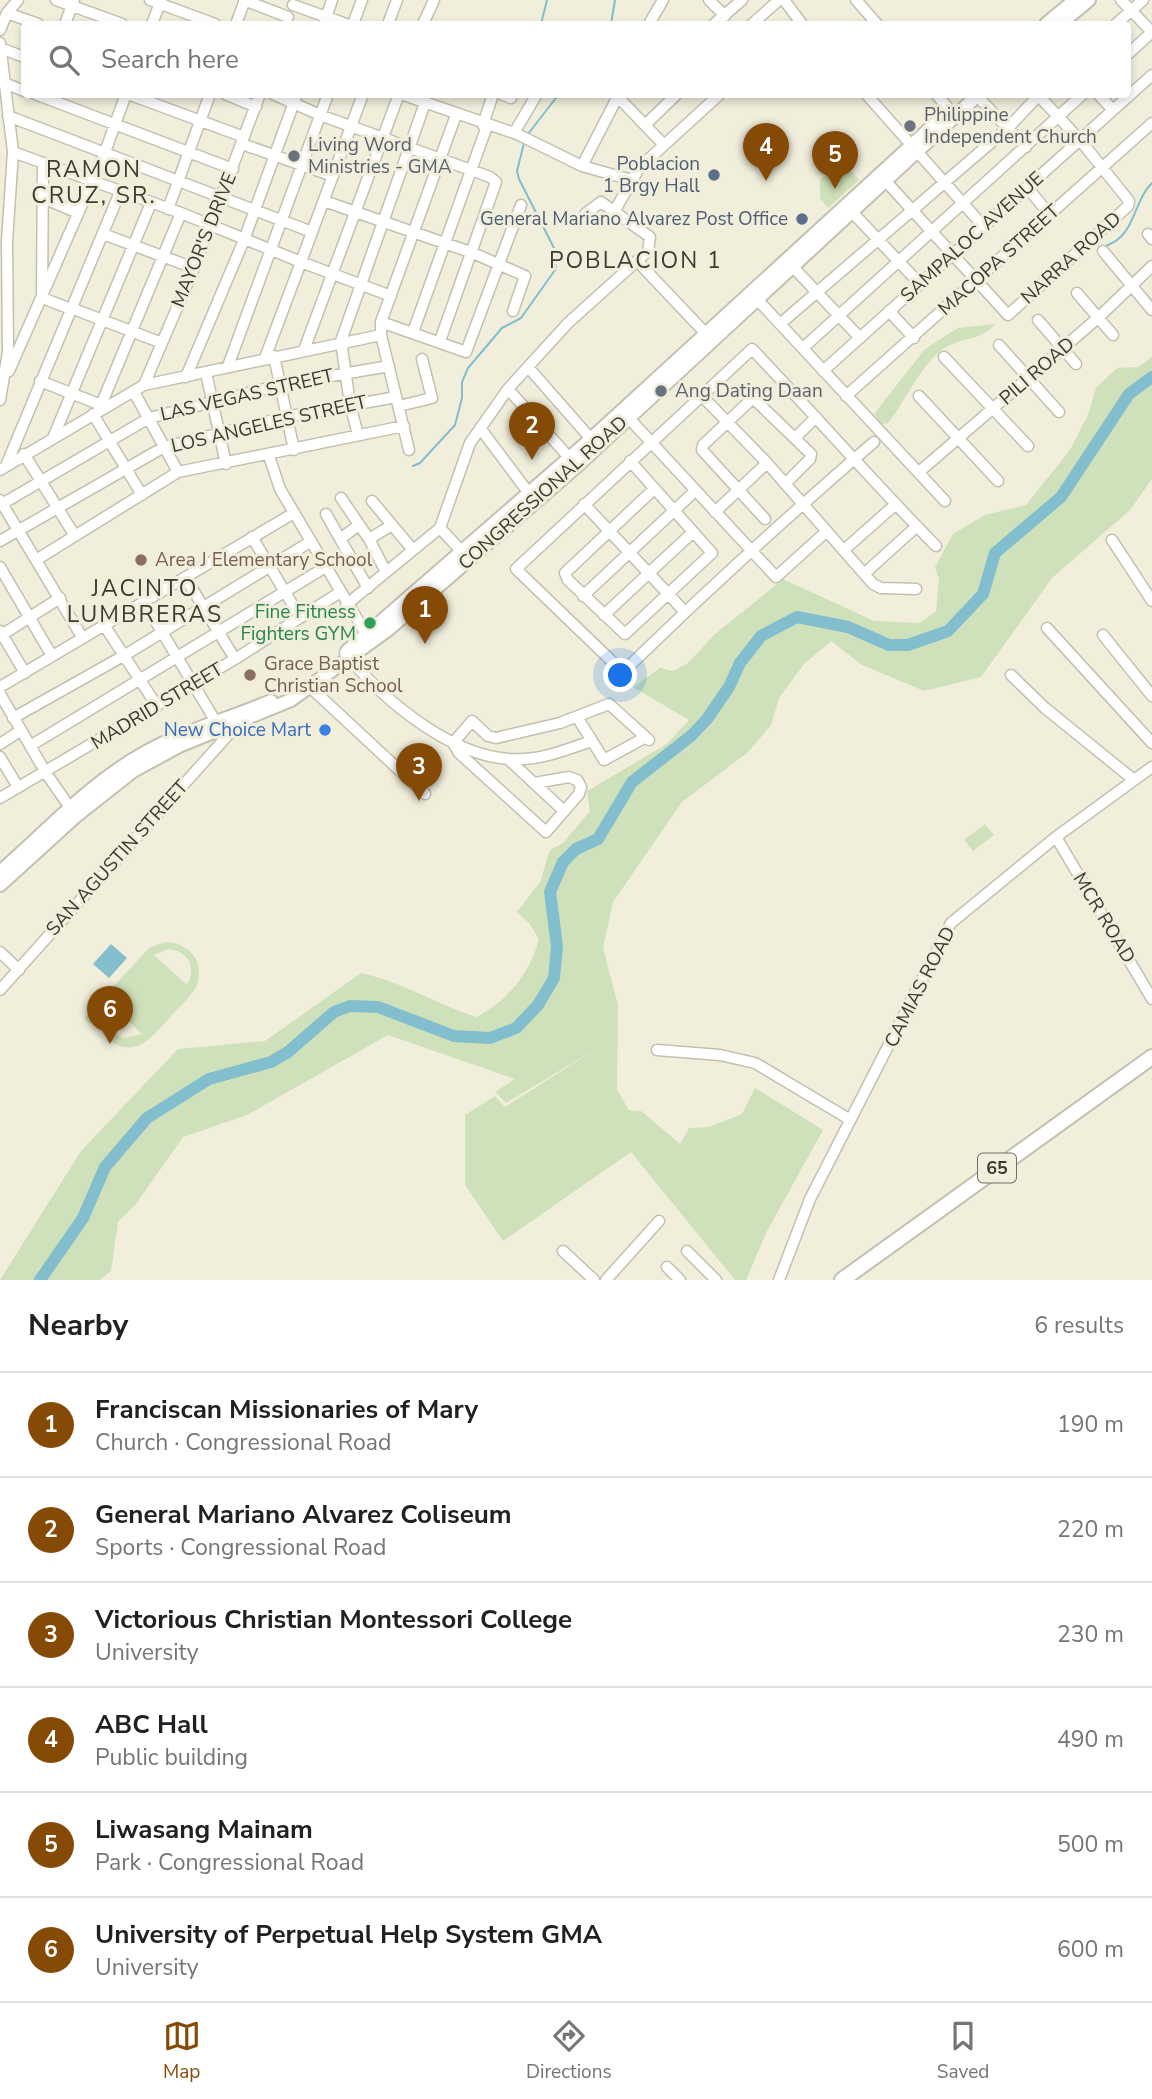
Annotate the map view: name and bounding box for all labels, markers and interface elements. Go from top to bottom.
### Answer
search box [21,21,1131,98]
icon: search [45,41,83,79]
text: Search here [101,42,239,77]
place label: Philippine Independent Church [924,102,1097,150]
marker: Philippine Independent Church [902,118,918,134]
pin: 4 [743,123,789,181]
pin: 5 [812,131,858,189]
place label: Living Word Ministries - GMA [308,132,452,180]
marker: Living Word Ministries - GMA [286,148,302,164]
place label: Poblacion 1 Brgy Hall [603,151,700,199]
district label: RAMON CRUZ, SR. [31,154,157,211]
street label: SAMPALOC AVENUE [895,166,1049,308]
marker: Poblacion 1 Brgy Hall [706,167,722,183]
street label: MAYOR'S DRIVE [165,169,243,311]
street label: MACOPA STREET [933,198,1066,322]
place label: General Mariano Alvarez Post Office [480,206,788,232]
street label: NARRA ROAD [1015,206,1127,310]
marker: General Mariano Alvarez Post Office [794,211,810,227]
district label: POBLACION 1 [549,245,723,276]
street label: PILI ROAD [994,331,1080,411]
street label: LAS VEGAS STREET [158,362,337,428]
place label: Ang Dating Daan [675,378,823,404]
marker: Ang Dating Daan [653,383,669,399]
street label: LOS ANGELES STREET [169,389,370,459]
pin: 2 [509,402,555,460]
street label: CONGRESSIONAL ROAD [453,410,633,576]
place label: Area J Elementary School [155,547,373,573]
marker: Area J Elementary School [133,552,149,568]
district label: JACINTO LUMBRERAS [67,573,223,630]
pin: 1 [402,586,448,644]
place label: Fine Fitness Fighters GYM [240,599,356,647]
marker: Fine Fitness Fighters GYM [362,615,378,631]
place label: Grace Baptist Christian School [264,651,403,699]
street label: MADRID STREET [86,656,228,756]
your location [603,658,637,692]
marker: Grace Baptist Christian School [242,667,258,683]
place label: New Choice Mart [164,717,311,743]
marker: New Choice Mart [317,722,333,738]
pin: 3 [396,743,442,801]
street label: SAN AGUSTIN STREET [40,774,194,941]
street label: MCR ROAD [1067,868,1141,968]
street label: CAMIAS ROAD [878,922,962,1052]
pin: 6 [87,986,133,1044]
road number: 65 [978,1154,1016,1182]
text: Nearby [28,1305,128,1346]
text: 6 results [1034,1310,1124,1341]
text: Franciscan Missionaries of Mary [95,1392,478,1427]
text: 1 [44,1409,58,1440]
text: 190 m [1057,1409,1124,1440]
text: Church · Congressional Road [95,1427,391,1458]
text: General Mariano Alvarez Coliseum [95,1497,512,1532]
text: 2 [44,1514,58,1545]
text: 220 m [1057,1514,1124,1545]
text: Sports · Congressional Road [95,1532,386,1563]
text: Victorious Christian Montessori College [95,1602,572,1637]
text: 3 [44,1619,58,1650]
text: 230 m [1057,1619,1124,1650]
text: University [95,1637,199,1668]
text: ABC Hall [95,1707,208,1742]
text: 4 [44,1724,58,1755]
text: 490 m [1057,1724,1124,1755]
text: Public building [95,1742,248,1773]
text: Liwasang Mainam [95,1812,313,1847]
text: 5 [44,1829,58,1860]
text: 500 m [1057,1829,1124,1860]
text: Park · Congressional Road [95,1847,364,1878]
text: University of Perpetual Help System GMA [95,1917,602,1952]
text: 6 [44,1934,58,1965]
text: 600 m [1057,1934,1124,1965]
text: University [95,1952,199,1983]
tab: Map [163,2017,201,2085]
tab: Directions [526,2017,612,2085]
tab: Saved [937,2017,989,2085]

